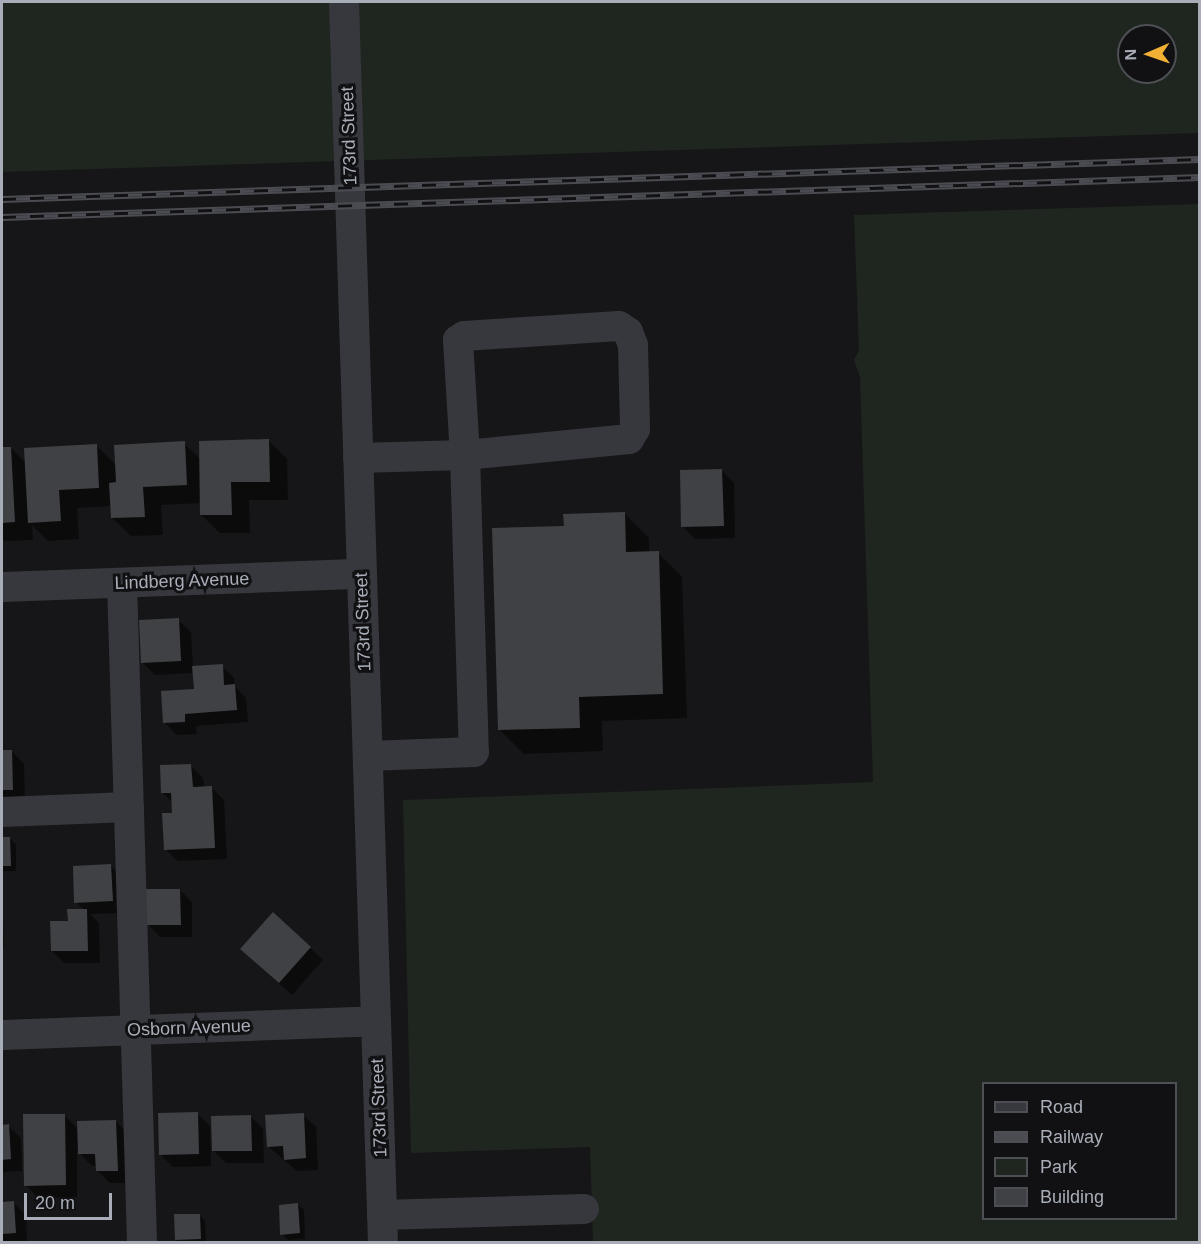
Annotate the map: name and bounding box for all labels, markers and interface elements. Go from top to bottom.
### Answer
north arrow [1117,24,1177,84]
text: N [1122,49,1139,61]
street label: 173rd Street [336,86,362,186]
street label: Lindberg Avenue [114,568,250,594]
street label: 173rd Street [350,572,376,672]
street label: Osborn Avenue [126,1015,252,1041]
street label: 173rd Street [366,1058,392,1158]
legend [982,1082,1177,1220]
text: Road [1040,1097,1083,1117]
text: Railway [1040,1127,1103,1147]
text: Park [1040,1157,1077,1177]
scale bar [27,1181,116,1219]
text: Building [1040,1187,1104,1207]
text: 20 m [35,1193,75,1213]

